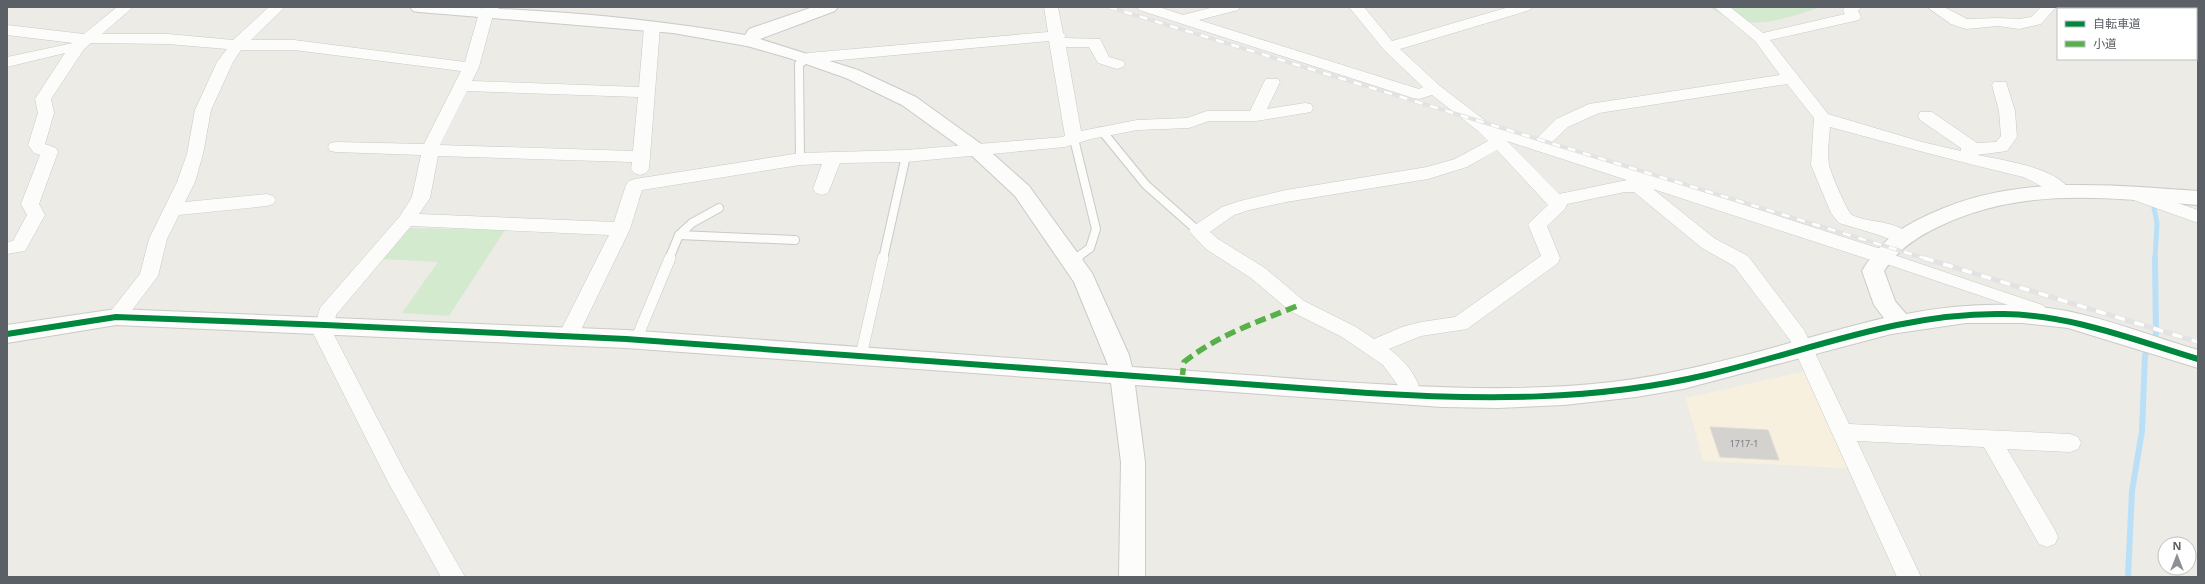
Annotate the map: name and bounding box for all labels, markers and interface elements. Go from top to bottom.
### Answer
legend [2057,8,2197,60]
text: 自転車道 [2093,15,2141,32]
text: 小道 [2093,35,2117,52]
house number: 1717-1 [1730,437,1758,450]
north arrow [2157,536,2197,576]
text: N [2173,538,2181,553]

